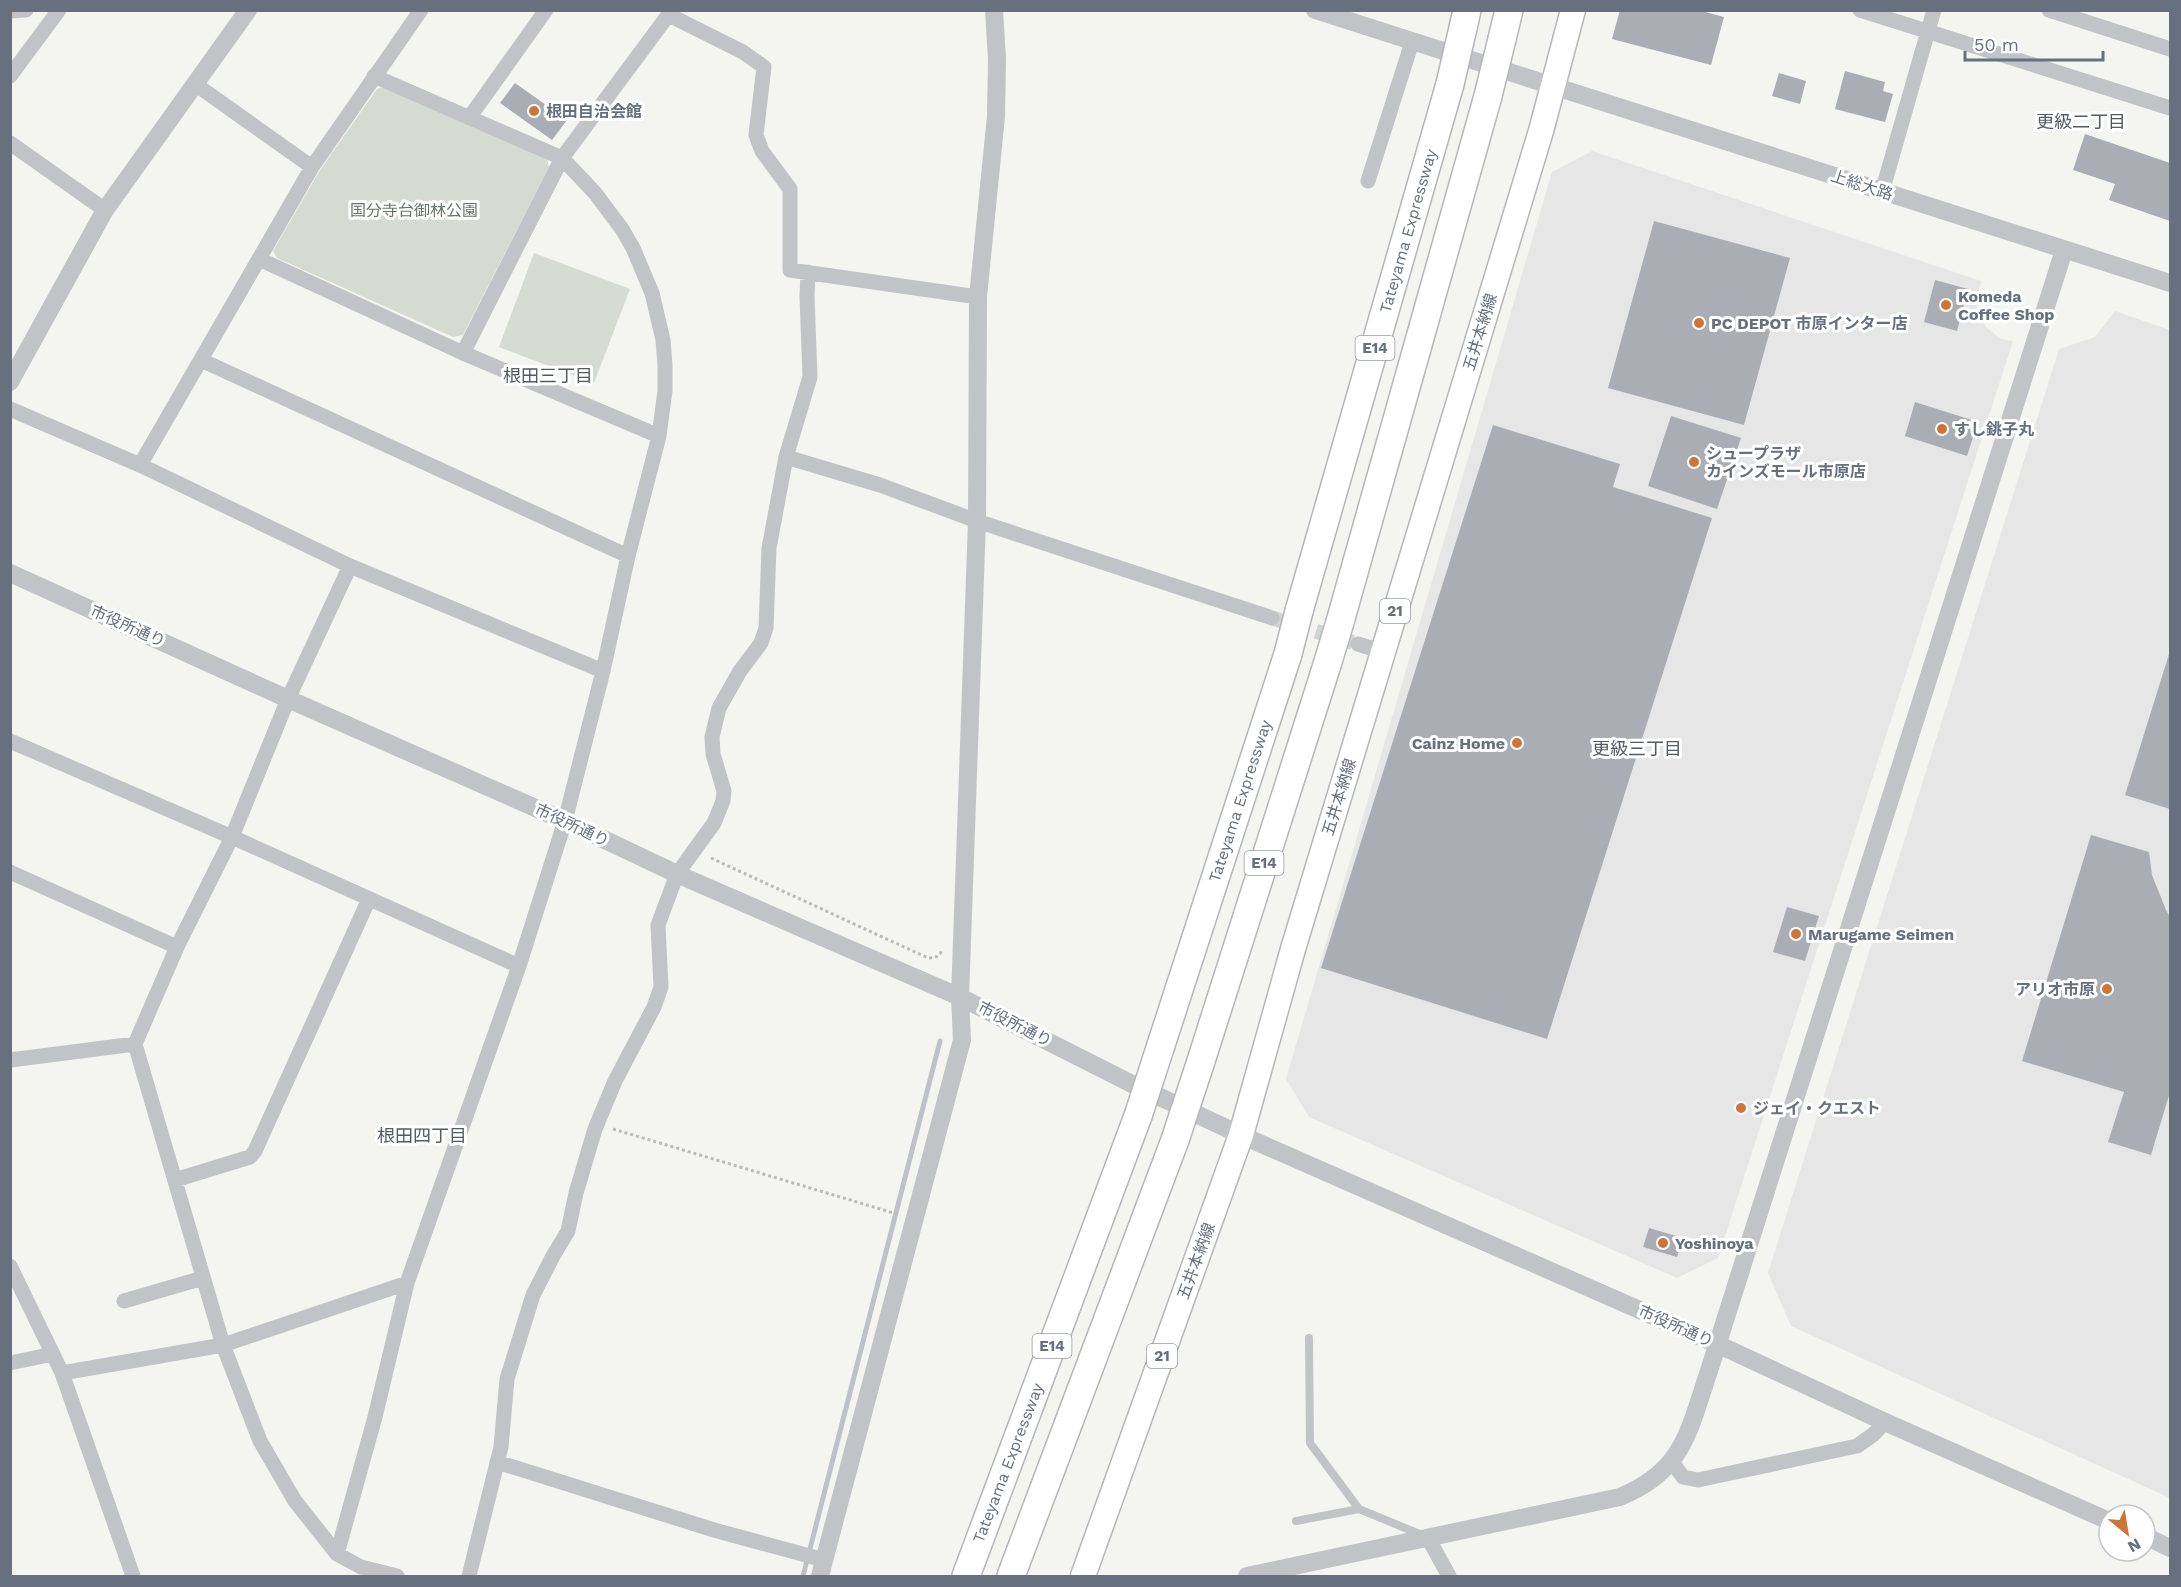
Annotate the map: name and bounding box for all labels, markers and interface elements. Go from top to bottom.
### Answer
scale bar [1965,24,2103,62]
text: 50 m [1974,34,2019,55]
place label: 根田自治会館 [546,102,642,121]
marker: 根田自治会館 [527,104,541,118]
district label: 更級二丁目 [2036,111,2126,132]
street label: Tateyama Expressway [1376,146,1441,315]
street label: 上総大路 [1829,166,1895,204]
park label: 国分寺台御林公園 [350,201,478,220]
place label: Komeda Coffee Shop [1958,287,2054,324]
street label: 五井本納線 [1459,291,1501,373]
marker: Komeda Coffee Shop [1939,298,1953,312]
place label: PC DEPOT 市原インター店 [1711,314,1908,333]
marker: PC DEPOT 市原インター店 [1692,316,1706,330]
road number: E14 [1356,336,1394,360]
district label: 根田三丁目 [503,365,593,386]
place label: すし銚子丸 [1954,420,2034,439]
marker: すし銚子丸 [1935,422,1949,436]
place label: シュープラザ カインズモール市原店 [1706,444,1866,481]
marker: シュープラザ カインズモール市原店 [1687,455,1701,469]
road number: 21 [1380,599,1410,623]
street label: 市役所通り [88,601,168,651]
street label: Tateyama Expressway [1205,717,1275,885]
place label: Cainz Home [1412,734,1505,753]
marker: Cainz Home [1510,736,1524,750]
district label: 更級三丁目 [1592,738,1682,759]
street label: 五井本納線 [1318,756,1360,838]
street label: 市役所通り [532,799,612,851]
road number: E14 [1244,851,1284,875]
place label: Marugame Seimen [1808,925,1954,944]
marker: Marugame Seimen [1789,927,1803,941]
place label: アリオ市原 [2015,980,2095,999]
marker: アリオ市原 [2100,982,2114,996]
street label: 市役所通り [975,997,1055,1051]
place label: ジェイ・クエスト [1753,1099,1881,1118]
marker: ジェイ・クエスト [1734,1101,1748,1115]
district label: 根田四丁目 [377,1125,467,1146]
street label: 五井本納線 [1173,1220,1219,1302]
place label: Yoshinoya [1675,1234,1754,1253]
marker: Yoshinoya [1656,1236,1670,1250]
street label: 市役所通り [1636,1301,1716,1351]
road number: E14 [1032,1334,1072,1358]
road number: 21 [1147,1344,1177,1368]
street label: Tateyama Expressway [969,1380,1048,1546]
north arrow [2097,1503,2157,1563]
text: N [2124,1534,2144,1557]

